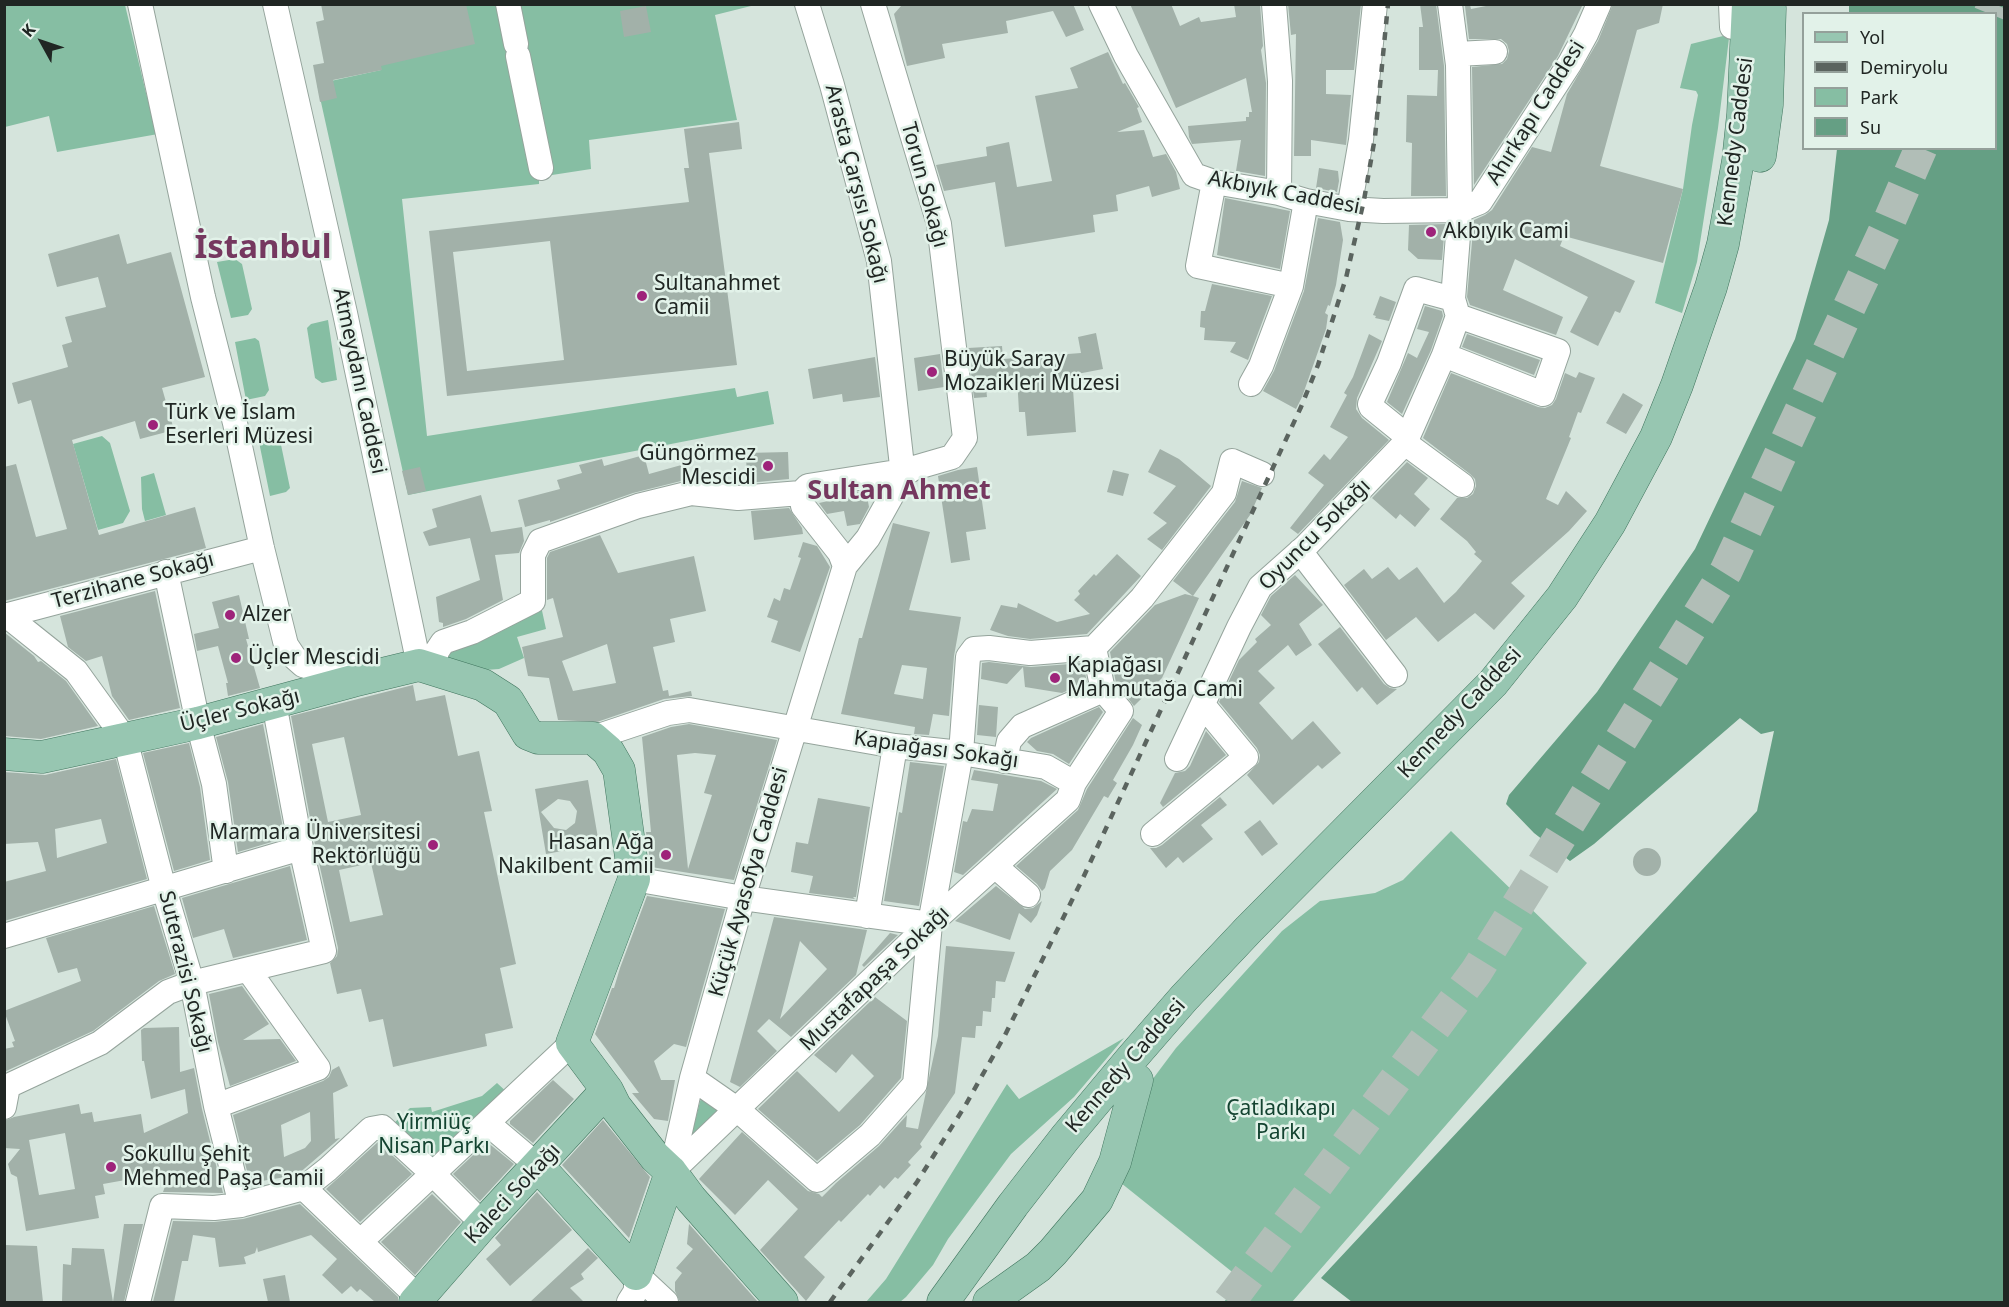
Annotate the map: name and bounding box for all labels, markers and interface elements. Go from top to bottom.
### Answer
north arrow [12,12,72,72]
legend [1802,12,1997,150]
text: K [16,19,40,42]
text: Yol [1860,25,1885,49]
street label: Ahırkapı Caddesi [1481,36,1591,190]
text: Demiryolu [1860,55,1948,79]
street label: Kennedy Caddesi [1713,56,1759,228]
street label: Arasta Çarşısı Sokağı [819,82,893,286]
text: Park [1860,85,1898,109]
text: Su [1860,115,1881,139]
street label: Torun Sokağı [895,120,953,250]
street label: Akbıyık Caddesi [1206,166,1362,220]
place label: Akbıyık Cami [1443,219,1569,245]
marker: Akbıyık Cami [1424,225,1438,239]
district label: İstanbul [194,229,332,269]
place label: Sultanahmet Camii [654,271,780,321]
street label: Atmeydanı Caddesi [327,286,391,476]
marker: Sultanahmet Camii [635,289,649,303]
place label: Büyük Saray Mozaikleri Müzesi [944,347,1120,397]
marker: Büyük Saray Mozaikleri Müzesi [925,365,939,379]
place label: Türk ve İslam Eserleri Müzesi [165,400,313,450]
marker: Türk ve İslam Eserleri Müzesi [146,418,160,432]
place label: Güngörmez Mescidi [639,441,756,491]
marker: Güngörmez Mescidi [761,459,775,473]
street label: Oyuncu Sokağı [1254,474,1376,596]
district label: Sultan Ahmet [807,475,991,507]
street label: Terzihane Sokağı [49,547,217,615]
place label: Alzer [242,602,291,628]
marker: Alzer [223,608,237,622]
street label: Kennedy Caddesi [1393,642,1527,784]
place label: Üçler Mescidi [248,645,380,671]
marker: Üçler Mescidi [229,651,243,665]
place label: Kapıağası Mahmutağa Cami [1067,653,1243,703]
marker: Kapıağası Mahmutağa Cami [1048,671,1062,685]
street label: Üçler Sokağı [178,684,302,738]
street label: Kapıağası Sokağı [852,726,1020,774]
street label: Küçük Ayasofya Caddesi [704,764,794,1000]
place label: Marmara Üniversitesi Rektörlüğü [209,820,421,870]
place label: Hasan Ağa Nakilbent Camii [498,830,654,880]
marker: Marmara Üniversitesi Rektörlüğü [426,838,440,852]
marker: Hasan Ağa Nakilbent Camii [659,848,673,862]
street label: Suterazisi Sokağı [153,889,217,1055]
street label: Mustafapaşa Sokağı [795,901,955,1057]
street label: Kennedy Caddesi [1061,994,1191,1138]
park label: Çatladıkapı Parkı [1226,1096,1336,1146]
park label: Yirmiüç Nisan Parkı [378,1110,490,1160]
street label: Kaleci Sokağı [460,1138,566,1250]
place label: Sokullu Şehit Mehmed Paşa Camii [123,1142,324,1192]
marker: Sokullu Şehit Mehmed Paşa Camii [104,1160,118,1174]

